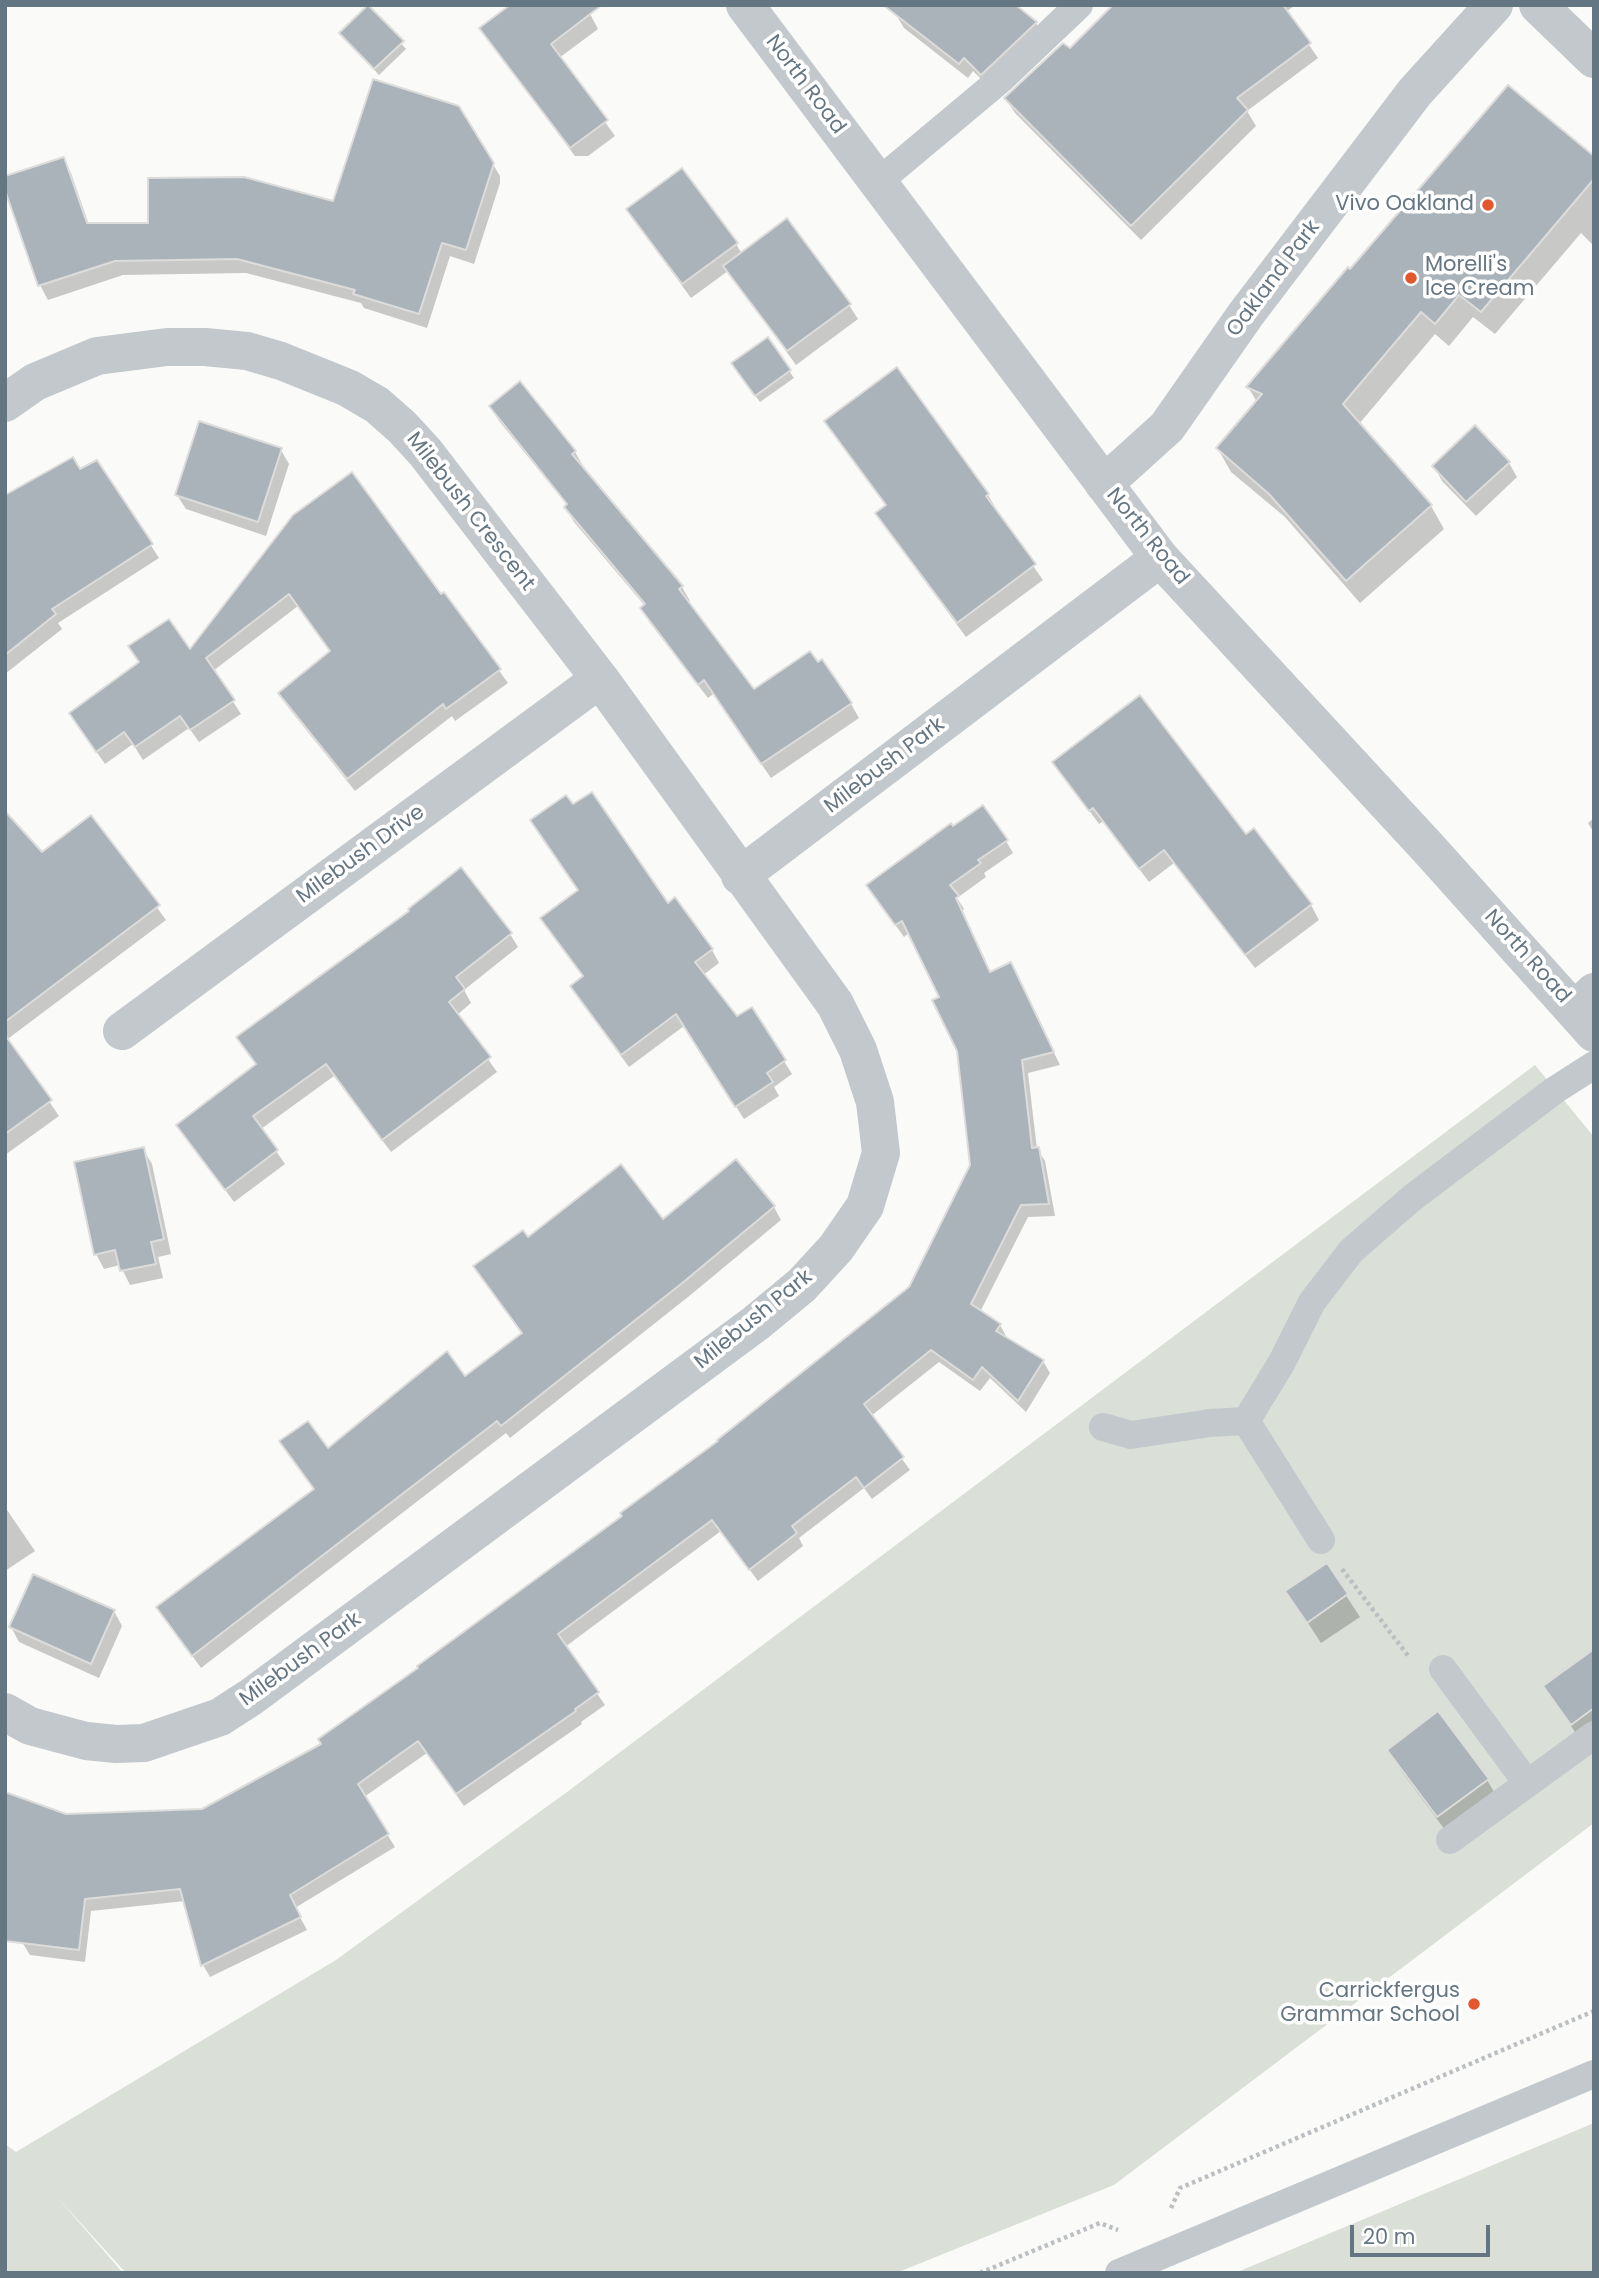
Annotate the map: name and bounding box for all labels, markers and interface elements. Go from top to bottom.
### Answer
street label: North Road [760,31,850,139]
place label: Vivo Oakland [1335,192,1474,218]
marker: Vivo Oakland [1480,197,1496,213]
street label: Oakland Park [1222,216,1326,342]
place label: Morelli's Ice Cream [1425,253,1534,303]
marker: Morelli's Ice Cream [1403,270,1419,286]
street label: Milebush Crescent [400,428,540,596]
street label: North Road [1100,483,1194,591]
street label: Milebush Park [820,713,950,819]
street label: Milebush Drive [292,800,430,910]
street label: North Road [1478,905,1576,1009]
street label: Milebush Park [690,1265,818,1375]
street label: Milebush Park [235,1607,367,1713]
place label: Carrickfergus Grammar School [1280,1979,1460,2029]
marker: Carrickfergus Grammar School [1466,1996,1482,2012]
scale bar [1354,2212,1494,2256]
text: 20 m [1363,2222,1416,2251]

